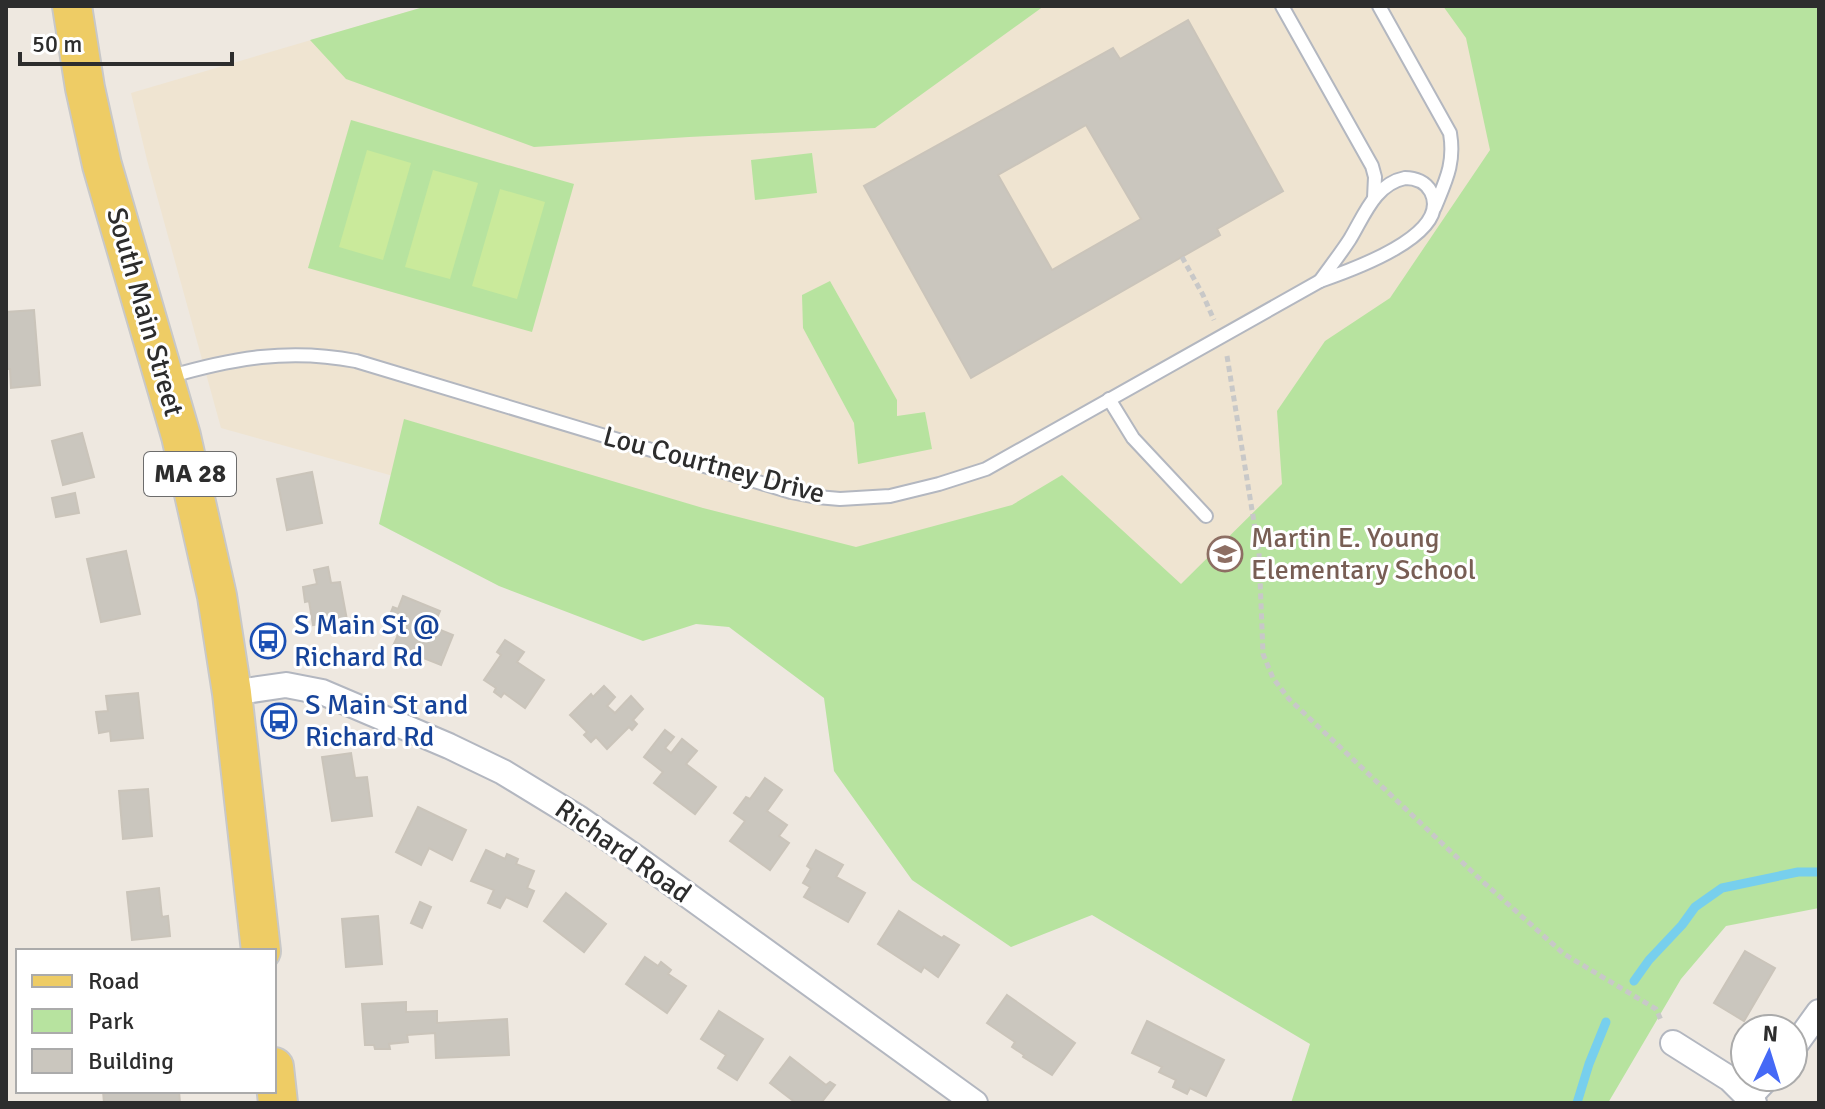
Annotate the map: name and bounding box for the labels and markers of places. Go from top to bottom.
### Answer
place label: Martin E. Young Elementary School [1251,521,1476,587]
school or university icon: Martin E. Young Elementary School [1206,535,1244,573]
place label: S Main St @ Richard Rd [294,608,440,674]
bus stop icon: S Main St @ Richard Rd [249,622,287,660]
place label: S Main St and Richard Rd [305,688,468,754]
bus stop icon: S Main St and Richard Rd [260,702,298,740]

